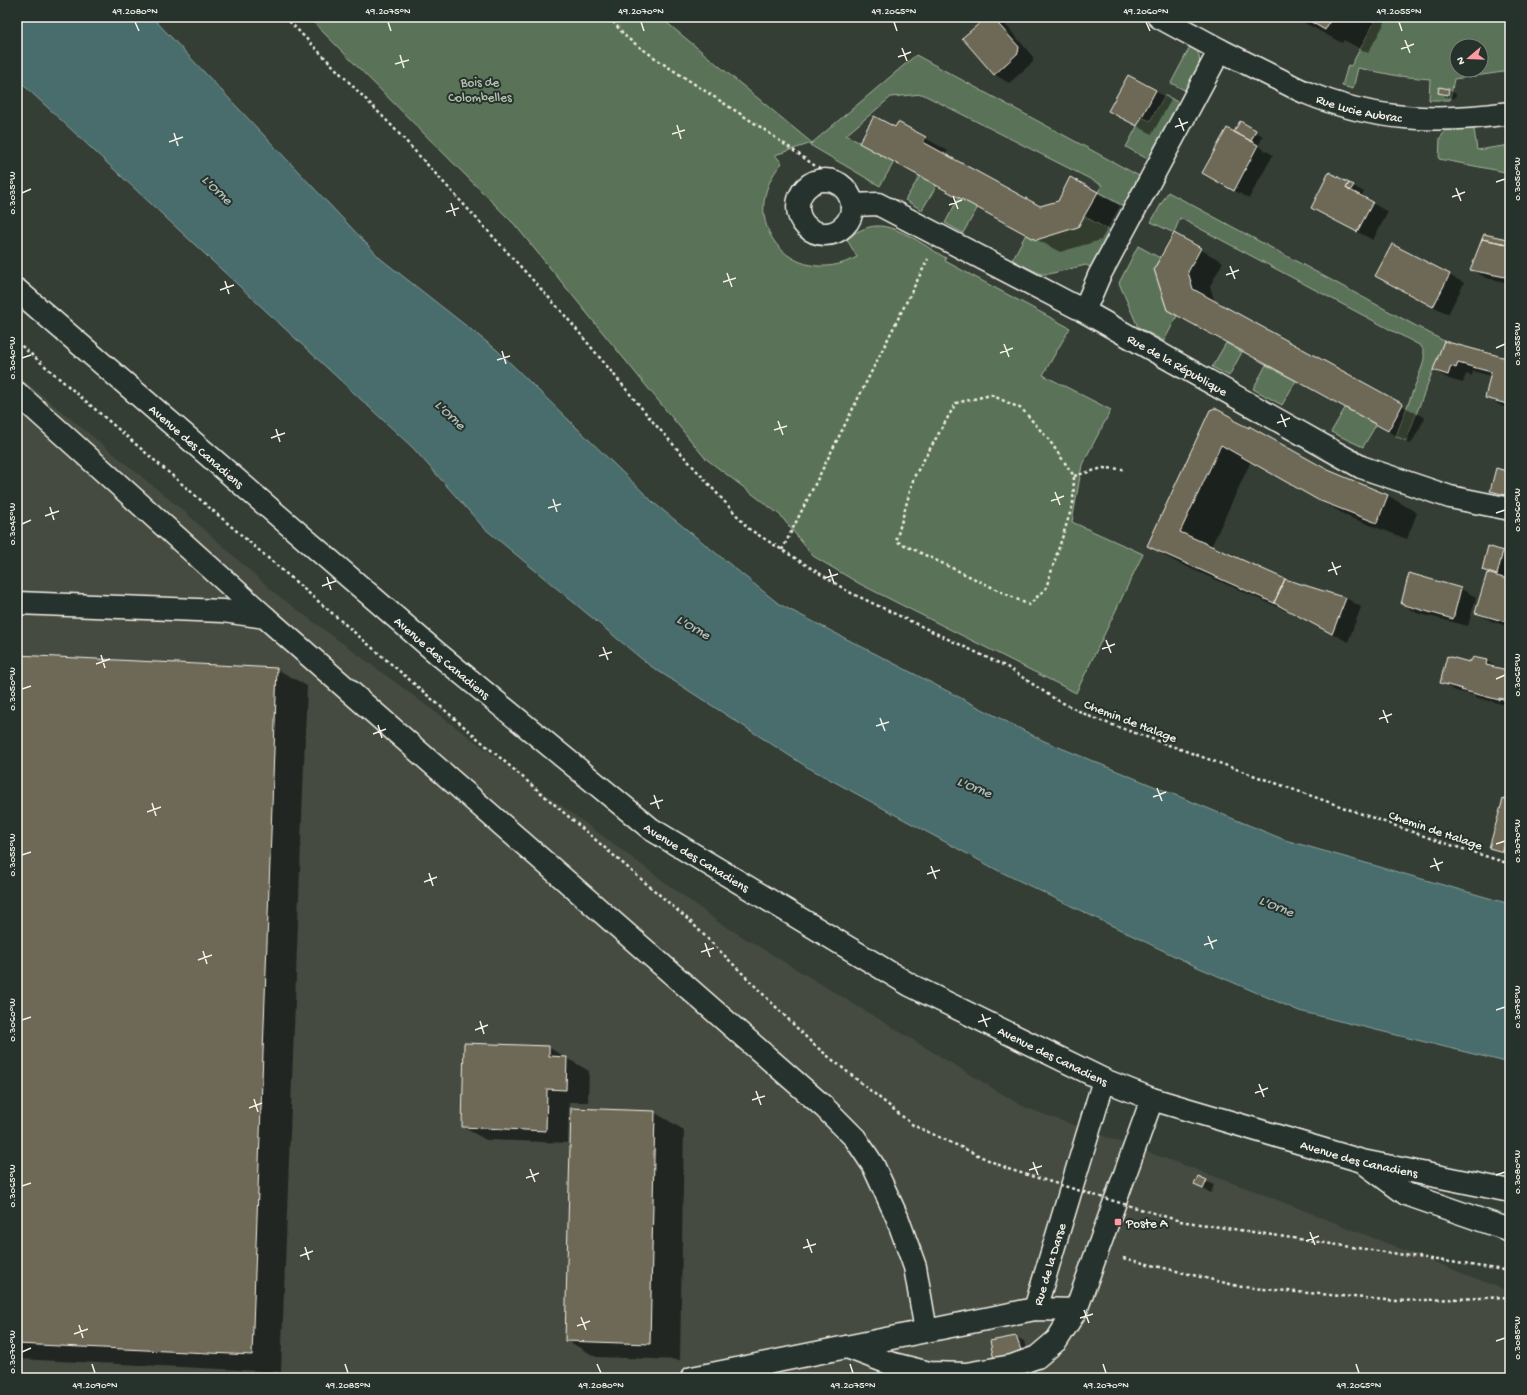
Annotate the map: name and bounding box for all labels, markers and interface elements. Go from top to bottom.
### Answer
text: 49.2080°N [112,6,158,18]
text: 49.2075°N [366,6,411,18]
text: 49.2070°N [618,6,664,18]
text: 49.2065°N [872,6,917,18]
text: 49.2060°N [1123,6,1169,18]
text: 49.2055°N [1376,6,1422,18]
north arrow [1449,38,1489,78]
text: N [1455,55,1468,66]
park label: Bois de Colombelles [448,76,513,106]
street label: Rue Lucie Aubrac [1314,92,1403,127]
text: 0.3050°W [1512,157,1524,201]
text: 0.3035°W [7,171,19,215]
water label: L'Orne [197,172,236,210]
text: 0.3055°W [1512,322,1524,366]
street label: Rue de la République [1124,332,1230,400]
text: 0.3040°W [7,336,19,380]
water label: L'Orne [430,397,469,435]
street label: Avenue des Canadiens [145,403,247,493]
text: 0.3060°W [1512,488,1524,532]
text: 0.3045°W [7,502,19,545]
water label: L'Orne [673,612,713,645]
street label: Avenue des Canadiens [390,614,493,704]
text: 0.3065°W [1512,653,1524,697]
text: 0.3050°W [7,667,19,711]
street label: Chemin de Halage [1082,698,1179,747]
water label: L'Orne [954,774,995,803]
street label: Chemin de Halage [1386,808,1484,855]
text: 0.3070°W [1512,819,1524,863]
street label: Avenue des Canadiens [640,821,752,897]
text: 0.3055°W [7,833,19,877]
water label: L'Orne [1256,893,1297,922]
text: 0.3075°W [1512,985,1524,1029]
text: 0.3060°W [7,998,19,1042]
street label: Avenue des Canadiens [995,1024,1110,1091]
street label: Avenue des Canadiens [1298,1138,1420,1182]
text: 0.3080°W [1512,1150,1524,1194]
text: 0.3065°W [7,1164,19,1208]
marker: Poste A [1113,1217,1123,1227]
place label: Poste A [1125,1217,1169,1232]
street label: Rue de la Darse [1031,1222,1071,1308]
text: 0.3085°W [1512,1316,1524,1360]
text: 0.3070°W [7,1330,19,1374]
text: 49.2090°N [72,1380,118,1392]
text: 49.2085°N [325,1380,371,1392]
text: 49.2080°N [578,1380,624,1392]
text: 49.2075°N [831,1380,876,1392]
text: 49.2070°N [1083,1380,1129,1392]
text: 49.2065°N [1337,1380,1382,1392]

